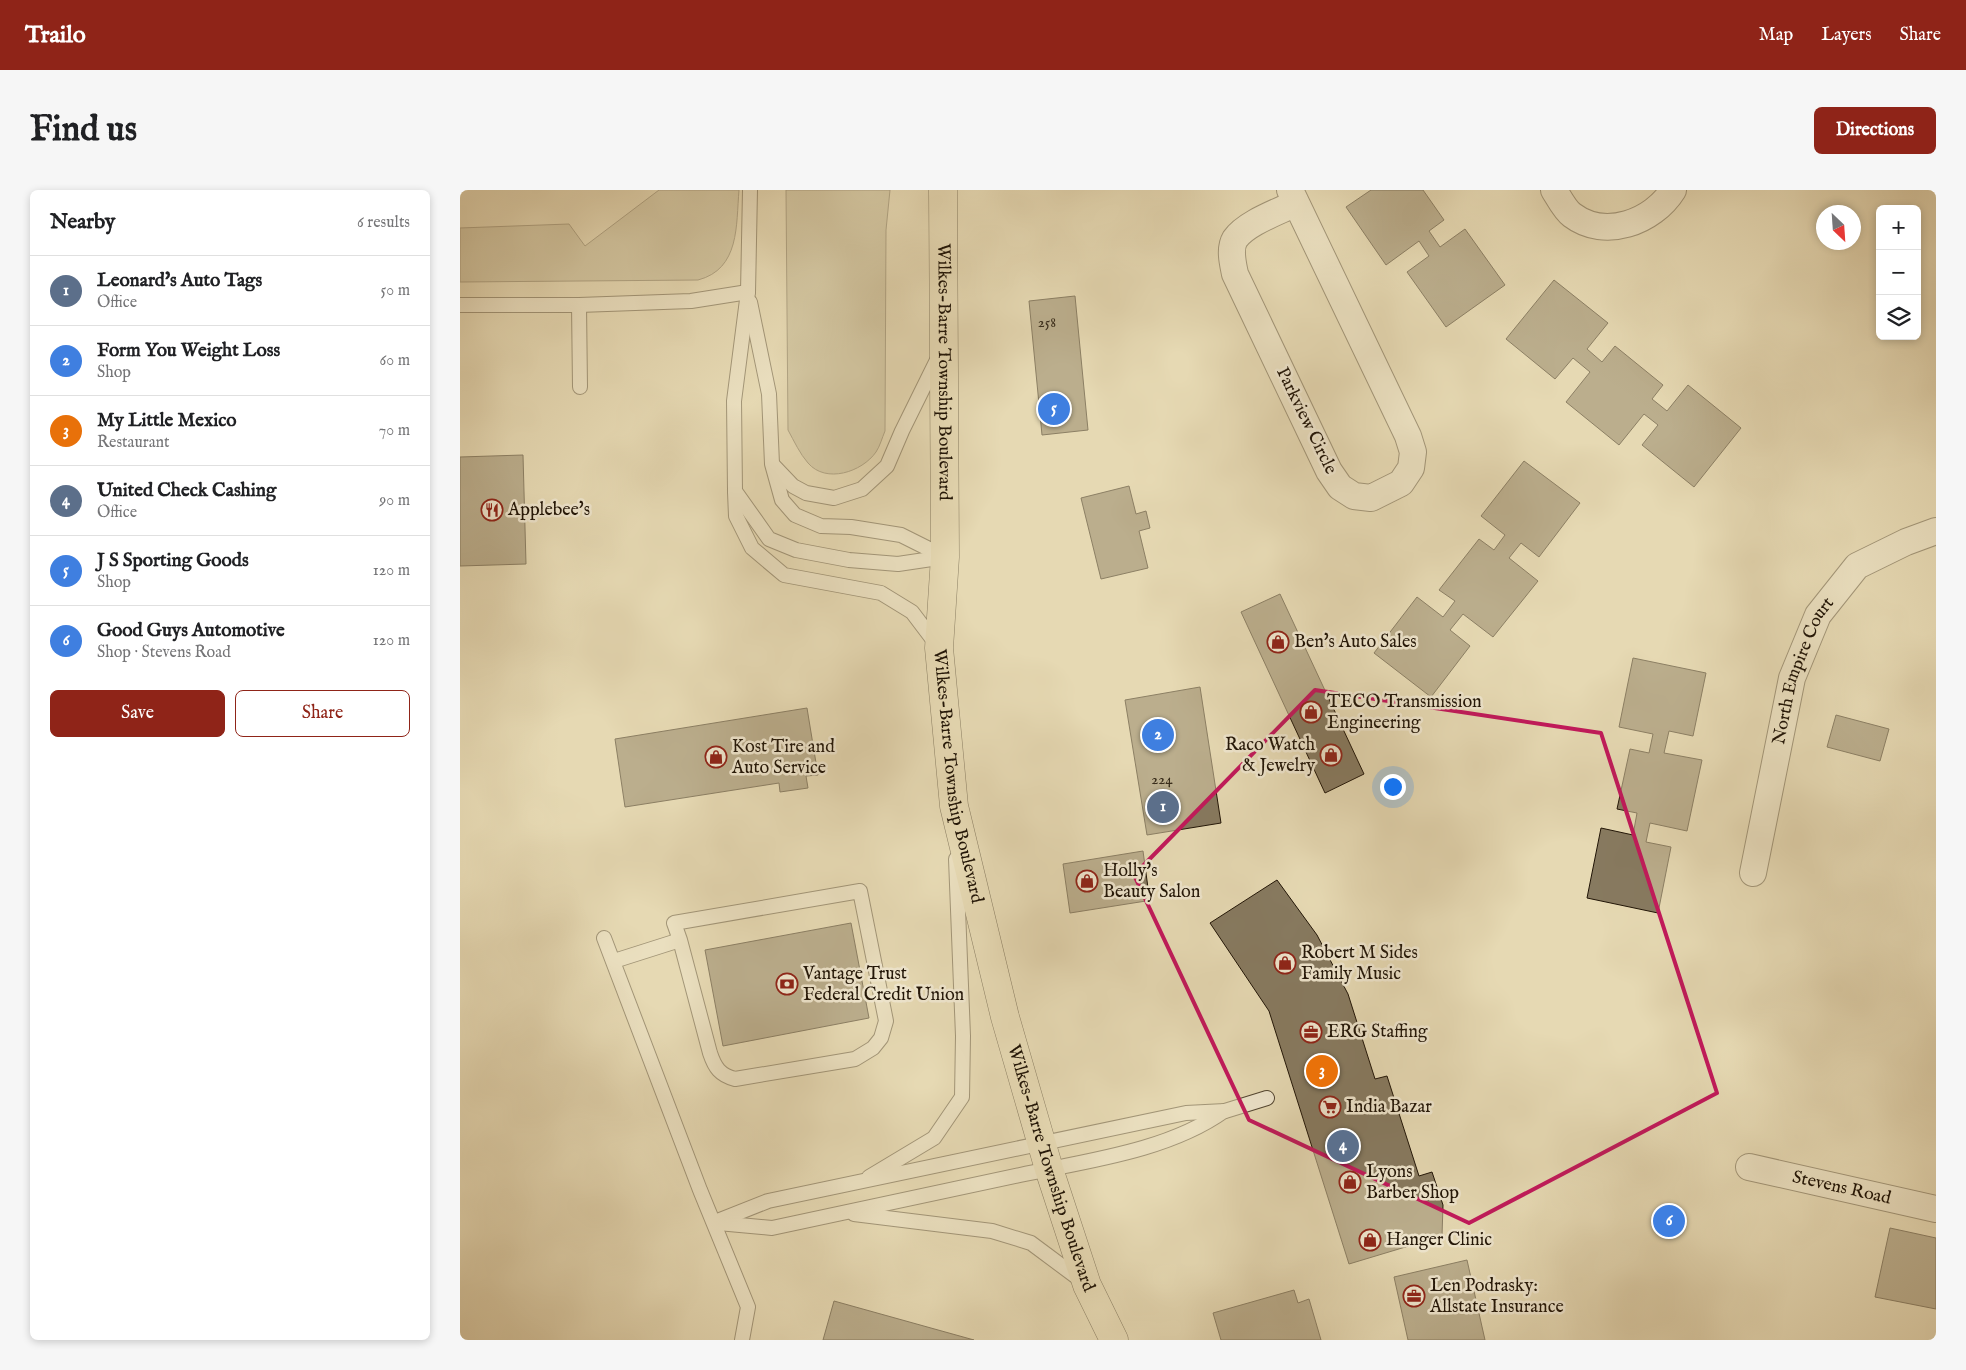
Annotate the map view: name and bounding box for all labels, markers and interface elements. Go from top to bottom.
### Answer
text: Trailo [25,20,86,51]
text: Map [1759,24,1793,47]
text: Layers [1821,24,1872,47]
text: Share [1900,24,1941,47]
button: Directions [1814,107,1936,154]
text: Find us [30,108,137,153]
north arrow [1816,205,1861,250]
map controls [1876,205,1921,340]
button: + [1876,205,1921,250]
text: Nearby [50,209,115,236]
text: 6 results [357,213,410,233]
street label: Wilkes-Barre Township Boulevard [932,243,956,501]
button: − [1876,250,1921,295]
text: Leonard's Auto Tags [97,269,262,293]
text: 1 [63,281,69,301]
text: 50 m [381,281,410,301]
text: Office [97,293,137,313]
button: layers [1876,295,1921,340]
house number: 258 [1038,313,1056,332]
text: Form You Weight Loss [97,339,280,363]
text: 2 [62,351,70,371]
text: 60 m [380,351,410,371]
text: Shop [97,363,131,383]
street label: Parkview Circle [1270,364,1342,478]
pin: 5 [1038,390,1070,428]
text: My Little Mexico [97,409,237,433]
text: 3 [63,421,69,441]
text: 70 m [379,421,410,441]
text: Restaurant [97,433,170,453]
text: United Check Cashing [97,479,276,503]
text: 4 [62,491,70,511]
text: 90 m [379,491,410,511]
restaurant icon: Applebee's [480,498,504,522]
place label: Applebee's [507,499,590,522]
text: Office [97,503,137,523]
text: J S Sporting Goods [97,549,249,573]
text: 5 [63,561,69,581]
text: 120 m [373,561,410,581]
text: Shop [97,573,131,593]
street label: North Empire Court [1767,592,1839,747]
text: Good Guys Automotive [97,619,285,643]
shop icon: Ben's Auto Sales [1266,630,1290,654]
text: 6 [63,631,69,651]
text: 120 m [373,631,410,651]
place label: Ben's Auto Sales [1294,631,1417,654]
text: Shop · Stevens Road [97,643,231,663]
street label: Wilkes-Barre Township Boulevard [928,648,989,906]
button: Save [50,690,225,737]
button: Share [235,690,410,737]
place label: TECO Transmission Engineering [1327,691,1482,735]
shop icon: TECO Transmission Engineering [1299,700,1323,724]
pin: 2 [1142,716,1174,754]
place label: Raco Watch & Jewelry [1225,734,1315,778]
place label: Kost Tire and Auto Service [731,736,835,780]
shop icon: Raco Watch & Jewelry [1319,743,1343,767]
shop icon: Kost Tire and Auto Service [704,745,728,769]
house number: 224 [1151,770,1173,789]
your location [1380,774,1406,800]
pin: 1 [1147,788,1179,826]
place label: Holly's Beauty Salon [1103,860,1201,904]
shop icon: Holly's Beauty Salon [1075,869,1099,893]
place label: Robert M Sides Family Music [1301,942,1418,986]
shop icon: Robert M Sides Family Music [1273,951,1297,975]
place label: Vantage Trust Federal Credit Union [802,963,965,1007]
bank icon: Vantage Trust Federal Credit Union [775,972,799,996]
office icon: ERG Staffing [1299,1020,1323,1044]
place label: ERG Staffing [1327,1021,1428,1044]
street label: Wilkes-Barre Township Boulevard [1002,1042,1100,1296]
pin: 3 [1306,1052,1338,1090]
supermarket icon: India Bazar [1318,1095,1342,1119]
place label: India Bazar [1346,1096,1432,1119]
pin: 4 [1327,1127,1359,1165]
place label: Lyons Barber Shop [1366,1161,1459,1205]
street label: Stevens Road [1790,1166,1894,1210]
shop icon: Lyons Barber Shop [1338,1170,1362,1194]
pin: 6 [1653,1202,1685,1240]
shop icon: Hanger Clinic [1358,1228,1382,1252]
place label: Hanger Clinic [1386,1229,1492,1252]
place label: Len Podrasky: Allstate Insurance [1429,1275,1564,1319]
office icon: Len Podrasky: Allstate Insurance [1402,1284,1426,1308]

